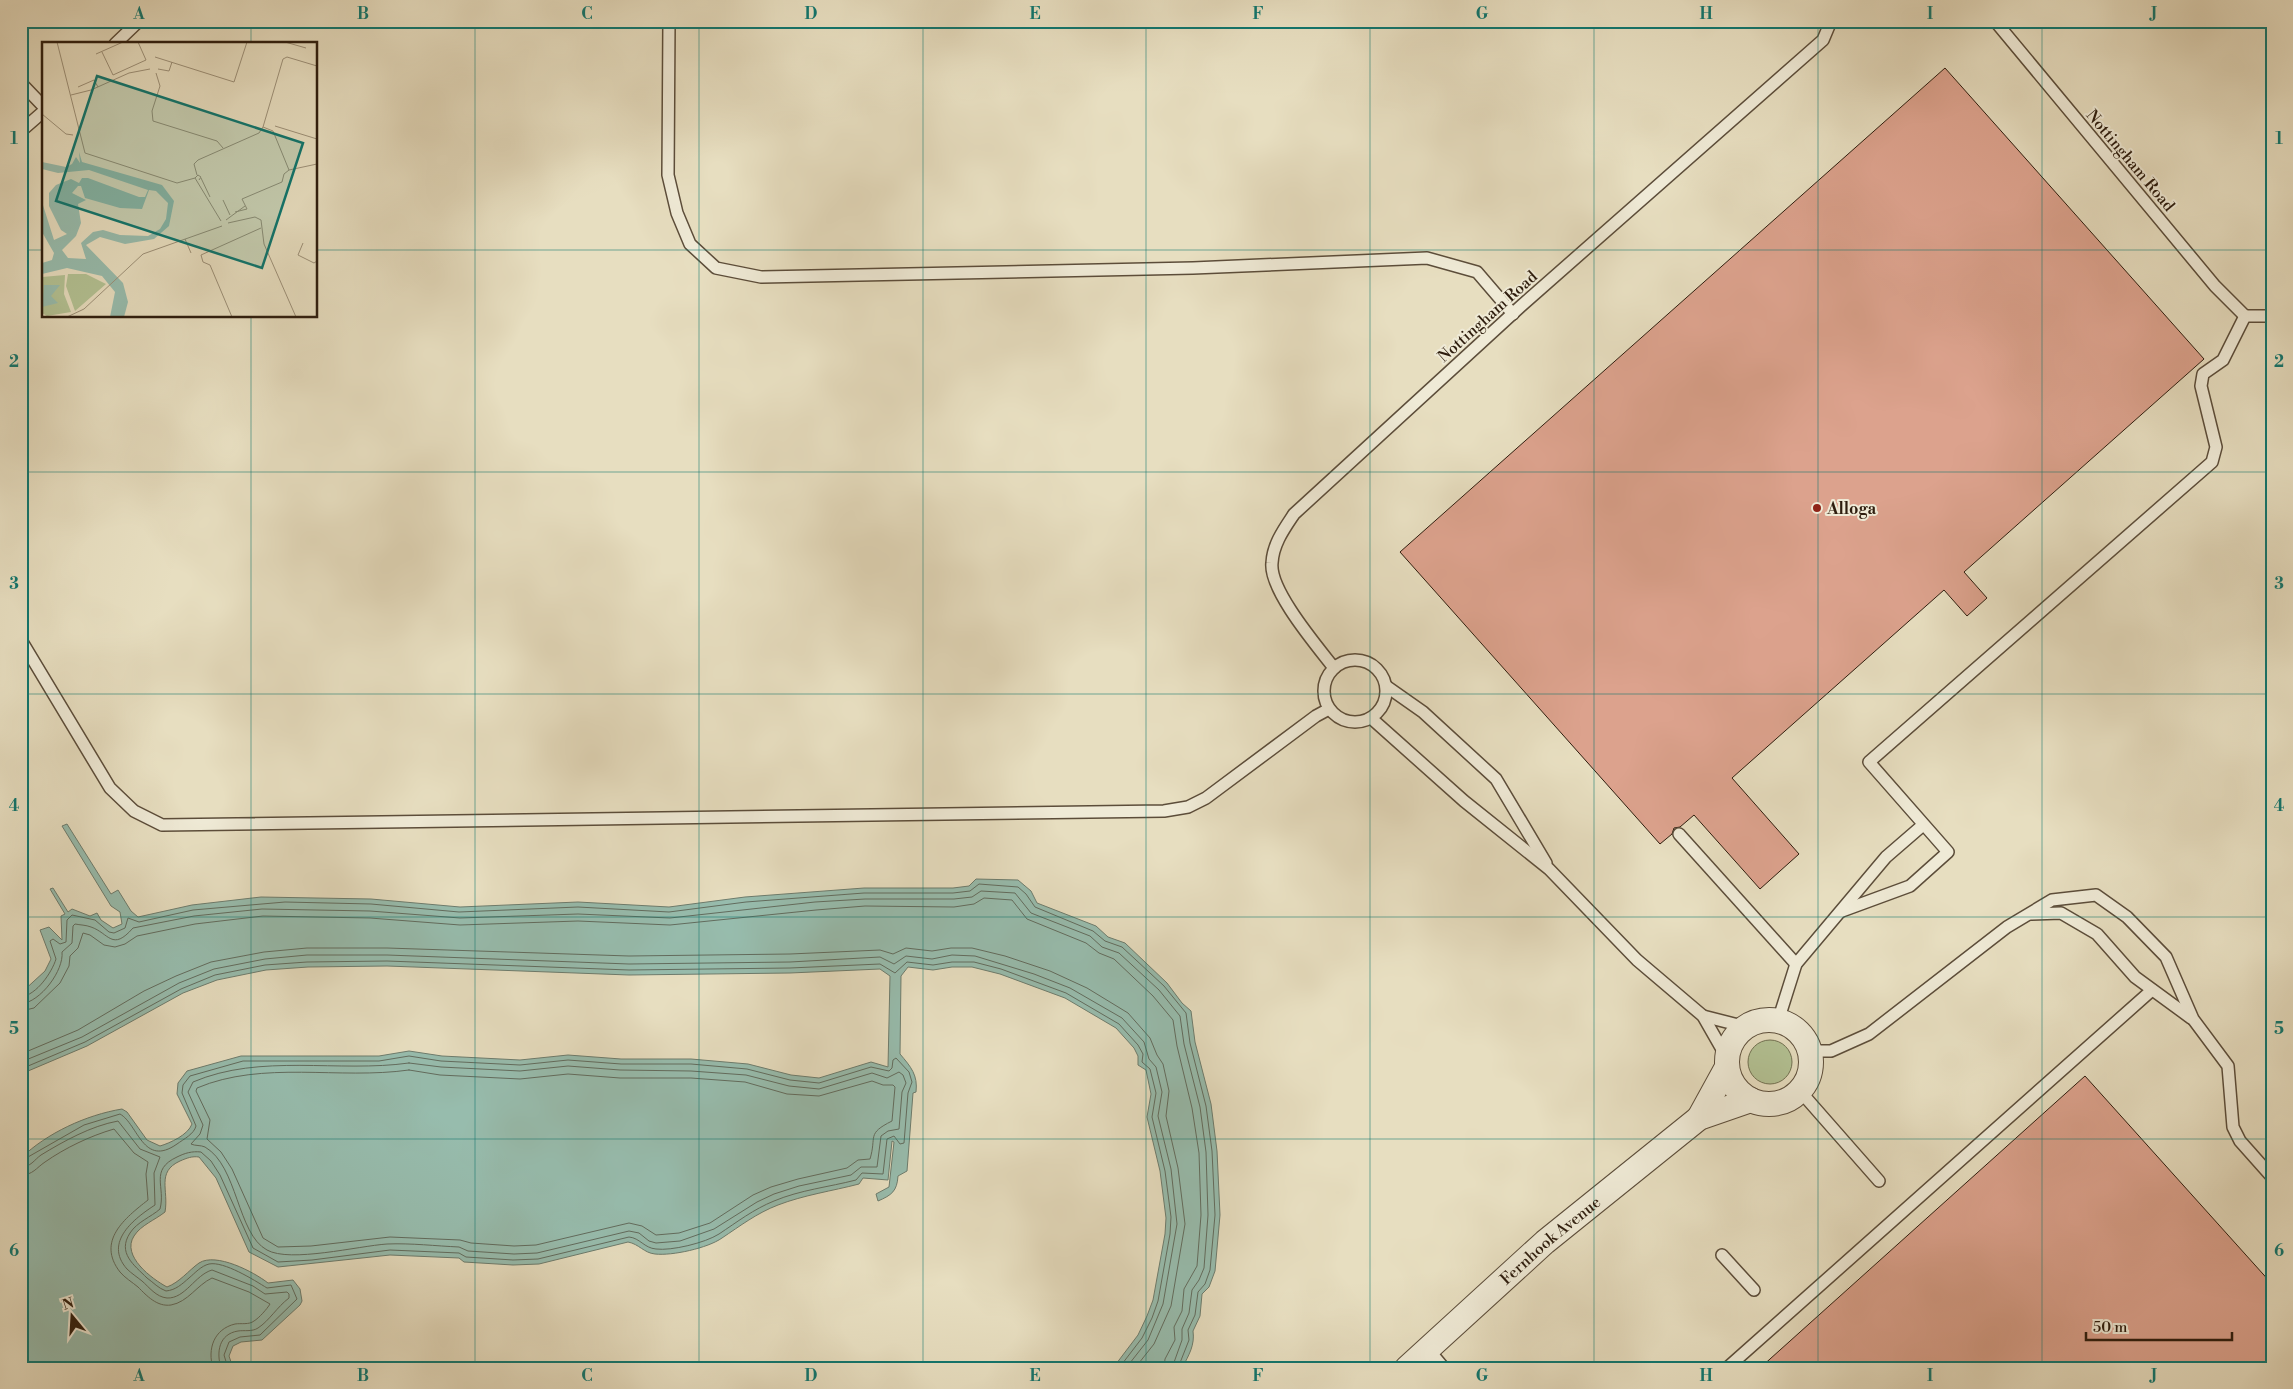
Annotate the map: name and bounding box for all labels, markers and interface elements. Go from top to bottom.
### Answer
text: A [132,4,145,24]
text: B [357,4,369,24]
text: C [581,4,593,24]
text: D [805,4,818,24]
text: E [1029,4,1041,24]
text: F [1252,4,1264,24]
text: G [1476,4,1489,24]
text: H [1699,4,1713,24]
text: I [1927,4,1933,24]
text: J [2149,4,2157,24]
inset map [42,42,318,318]
street label: Nottingham Road [2082,106,2179,216]
text: 1 [10,129,18,149]
text: 1 [2275,129,2283,149]
street label: Nottingham Road [1434,267,1542,367]
text: 2 [9,352,19,372]
text: 2 [2274,352,2284,372]
place label: Alloga [1826,499,1877,519]
marker: Alloga [1811,502,1823,514]
text: 3 [9,574,19,594]
text: 3 [2274,574,2284,594]
text: 4 [9,796,20,816]
text: 4 [2274,796,2285,816]
text: 5 [9,1019,19,1039]
text: 5 [2274,1019,2284,1039]
street label: Fernhook Avenue [1496,1192,1605,1289]
text: 6 [9,1241,19,1261]
text: 6 [2274,1241,2284,1261]
north arrow [48,1292,98,1342]
text: N [60,1294,76,1315]
scale bar [2086,1309,2232,1341]
text: 50 m [2093,1318,2127,1337]
text: A [132,1366,145,1386]
text: B [357,1366,369,1386]
text: C [581,1366,593,1386]
text: D [805,1366,818,1386]
text: E [1029,1366,1041,1386]
text: F [1252,1366,1264,1386]
text: G [1476,1366,1489,1386]
text: H [1699,1366,1713,1386]
text: I [1927,1366,1933,1386]
text: J [2149,1366,2157,1386]

